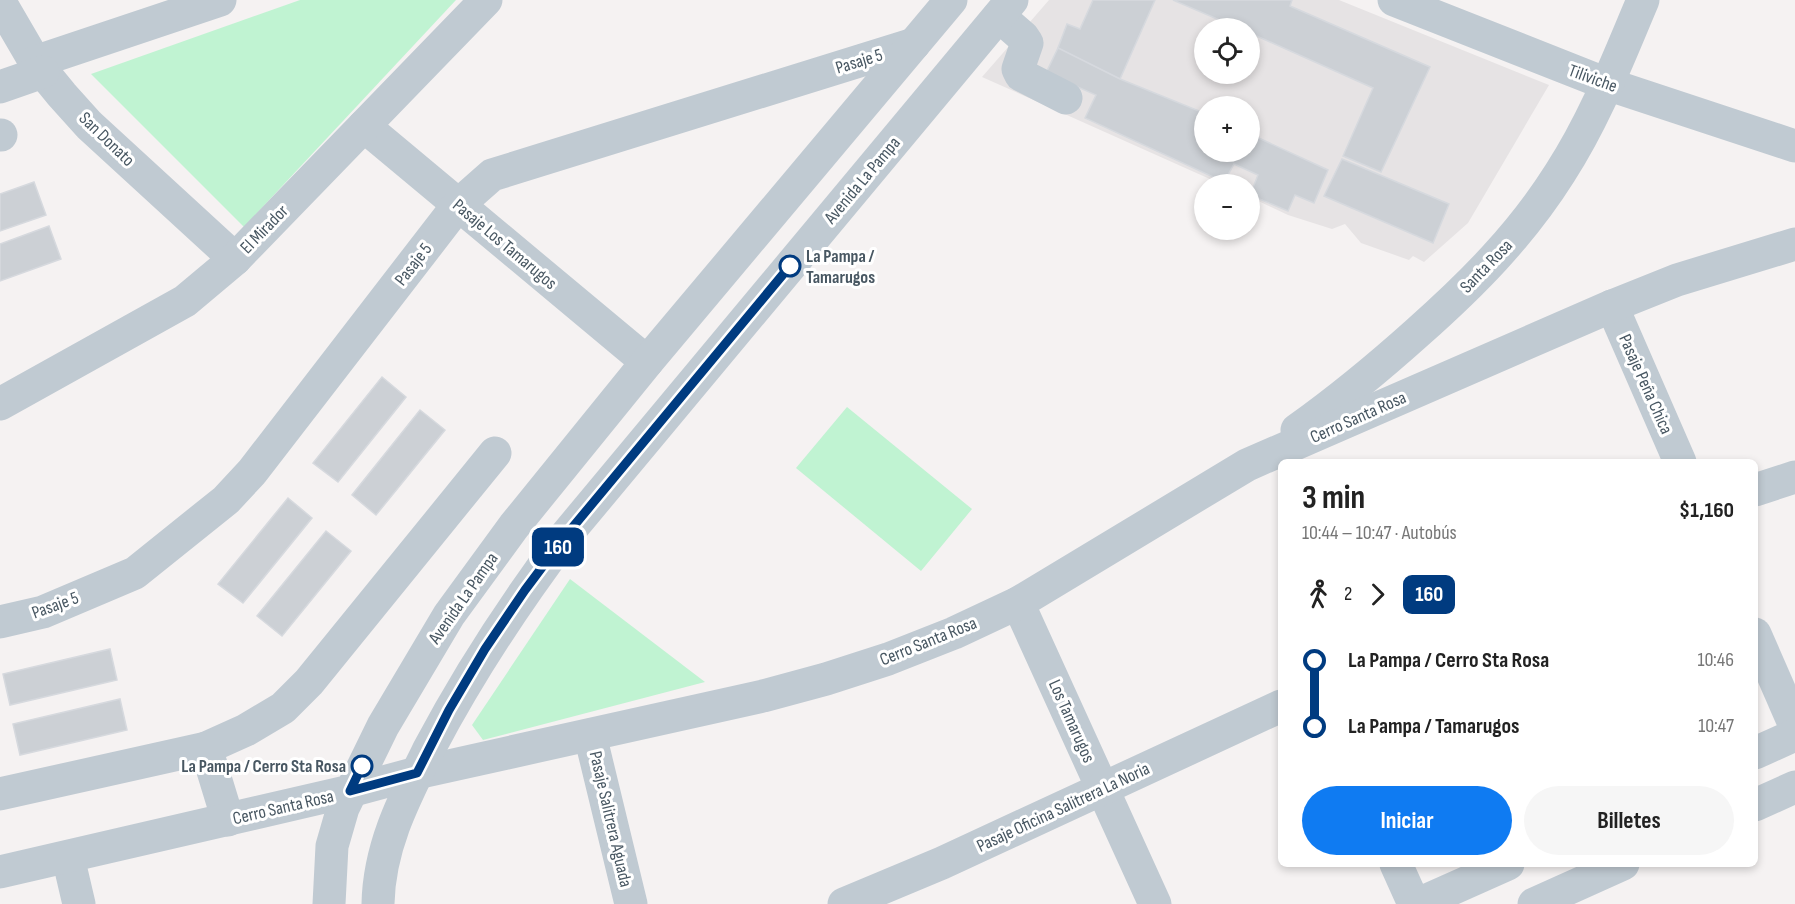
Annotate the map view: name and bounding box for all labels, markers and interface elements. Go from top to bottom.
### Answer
map controls [1194,18,1260,240]
button: locate [1194,18,1260,84]
street label: Pasaje 5 [833,44,885,79]
street label: Tiliviche [1566,60,1620,97]
button: + [1194,96,1260,162]
street label: San Donato [75,108,139,171]
street label: Avenida La Pampa [819,133,905,229]
button: − [1194,174,1260,240]
street label: Pasaje Los Tamarugos [448,195,561,294]
street label: El Mirador [236,201,293,258]
street label: Santa Rosa [1456,235,1517,298]
street label: Pasaje 5 [390,239,436,290]
place label: La Pampa / Tamarugos [806,246,875,288]
marker: La Pampa / Tamarugos [779,255,801,277]
street label: Pasaje Peña Chica [1614,331,1677,437]
street label: Cerro Santa Rosa [1307,387,1409,448]
text: 3 min [1302,478,1365,518]
text: $1,160 [1679,497,1734,524]
text: 10:44 – 10:47 · Autobús [1302,521,1457,545]
line badge: 160 [524,528,592,566]
text: 160 [544,535,572,560]
street label: Avenida La Pampa [424,549,503,649]
icon: walk [1302,578,1335,611]
icon: forward [1361,578,1394,611]
text: 2 [1344,582,1352,606]
text: 160 [1415,582,1443,607]
street label: Pasaje 5 [29,587,81,624]
street label: Cerro Santa Rosa [877,612,980,670]
text: La Pampa / Cerro Sta Rosa [1348,647,1549,674]
text: 10:46 [1697,648,1734,672]
street label: Los Tamarugos [1044,676,1099,766]
text: La Pampa / Tamarugos [1348,713,1520,740]
text: 10:47 [1698,714,1734,738]
street label: Pasaje Salitrera Aguada [585,749,636,889]
marker: La Pampa / Cerro Sta Rosa [351,755,373,777]
place label: La Pampa / Cerro Sta Rosa [181,756,346,777]
street label: Pasaje Oficina Salitrera La Noria [973,758,1153,857]
street label: Cerro Santa Rosa [231,786,336,829]
button: Iniciar [1302,786,1512,855]
button: Billetes [1524,786,1734,855]

